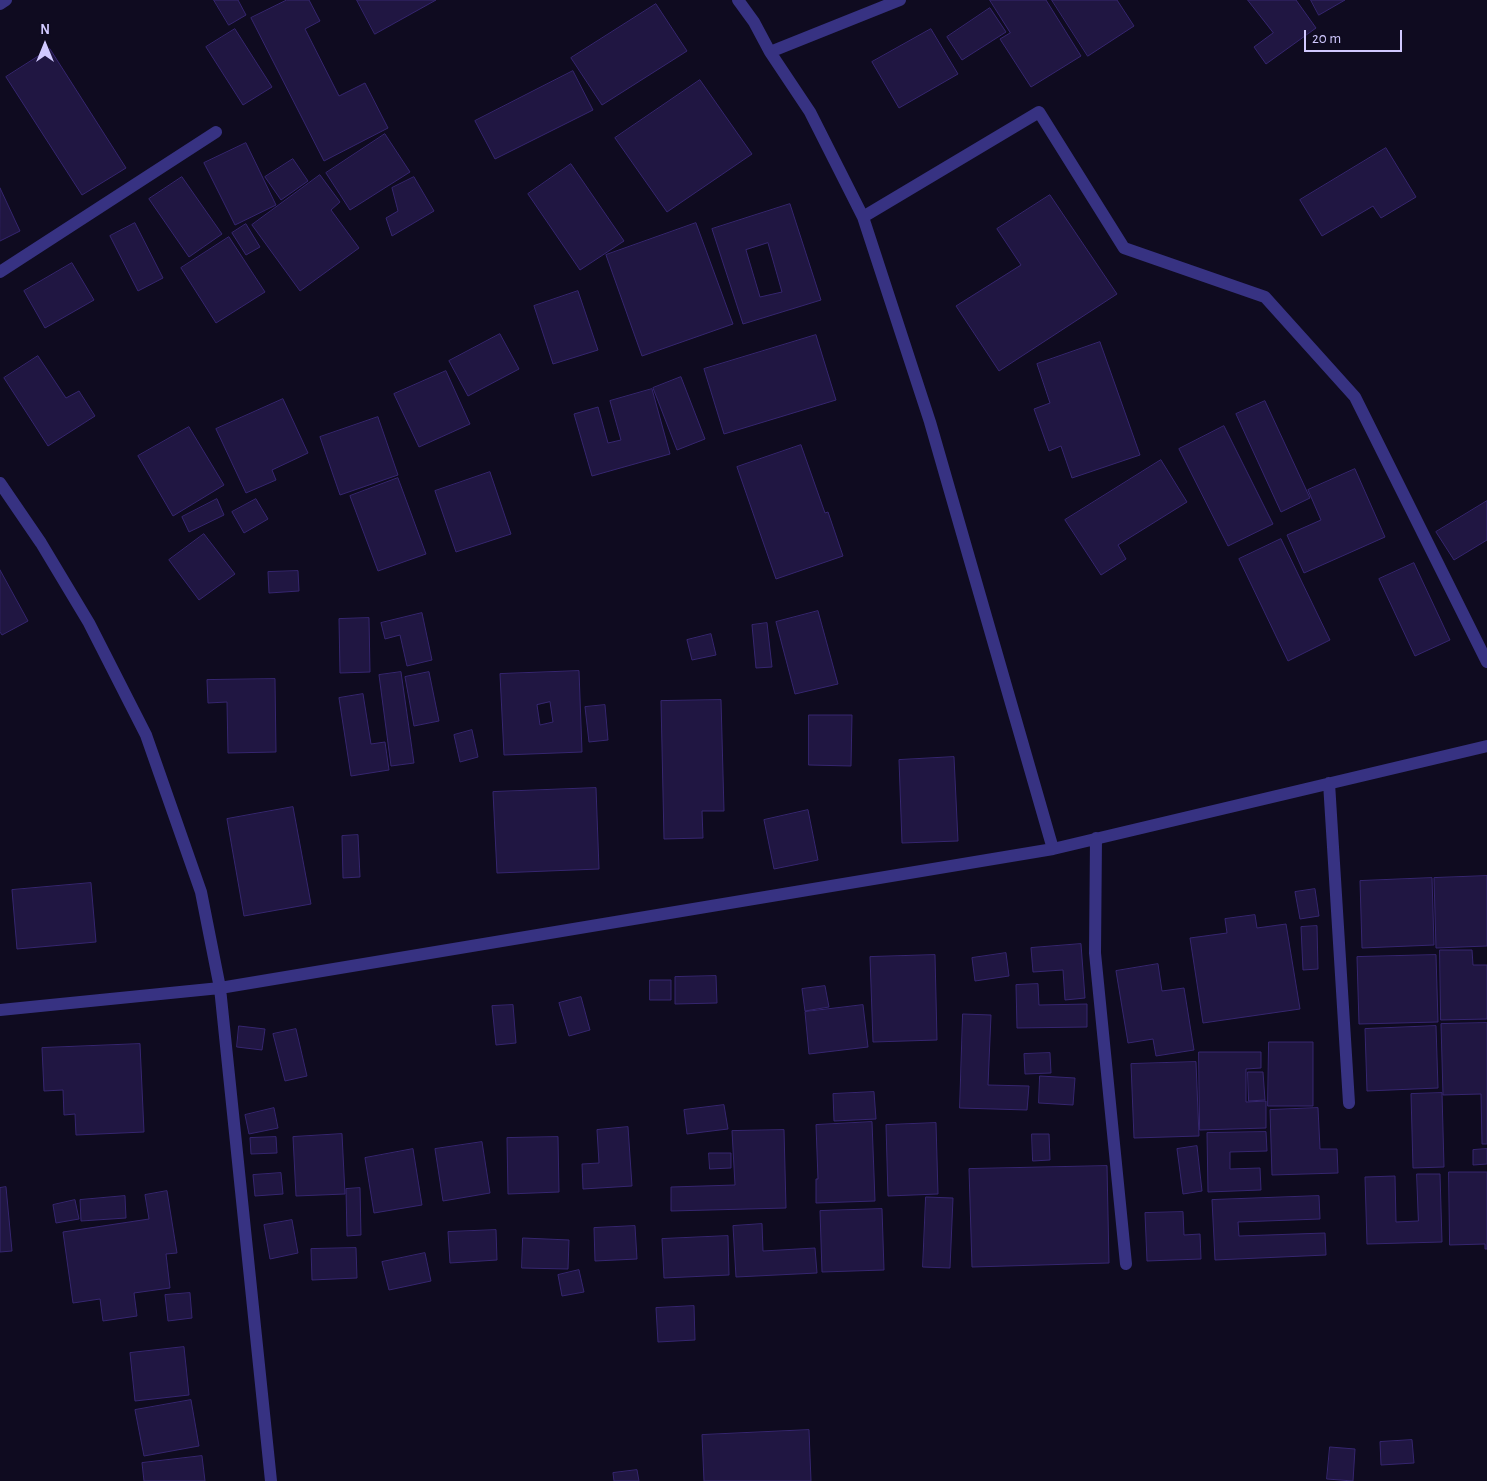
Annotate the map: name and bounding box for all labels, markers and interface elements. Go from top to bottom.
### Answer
north arrow [20,20,70,70]
scale bar [1307,20,1404,52]
text: N [40,23,50,37]
text: 20 m [1312,31,1341,46]

